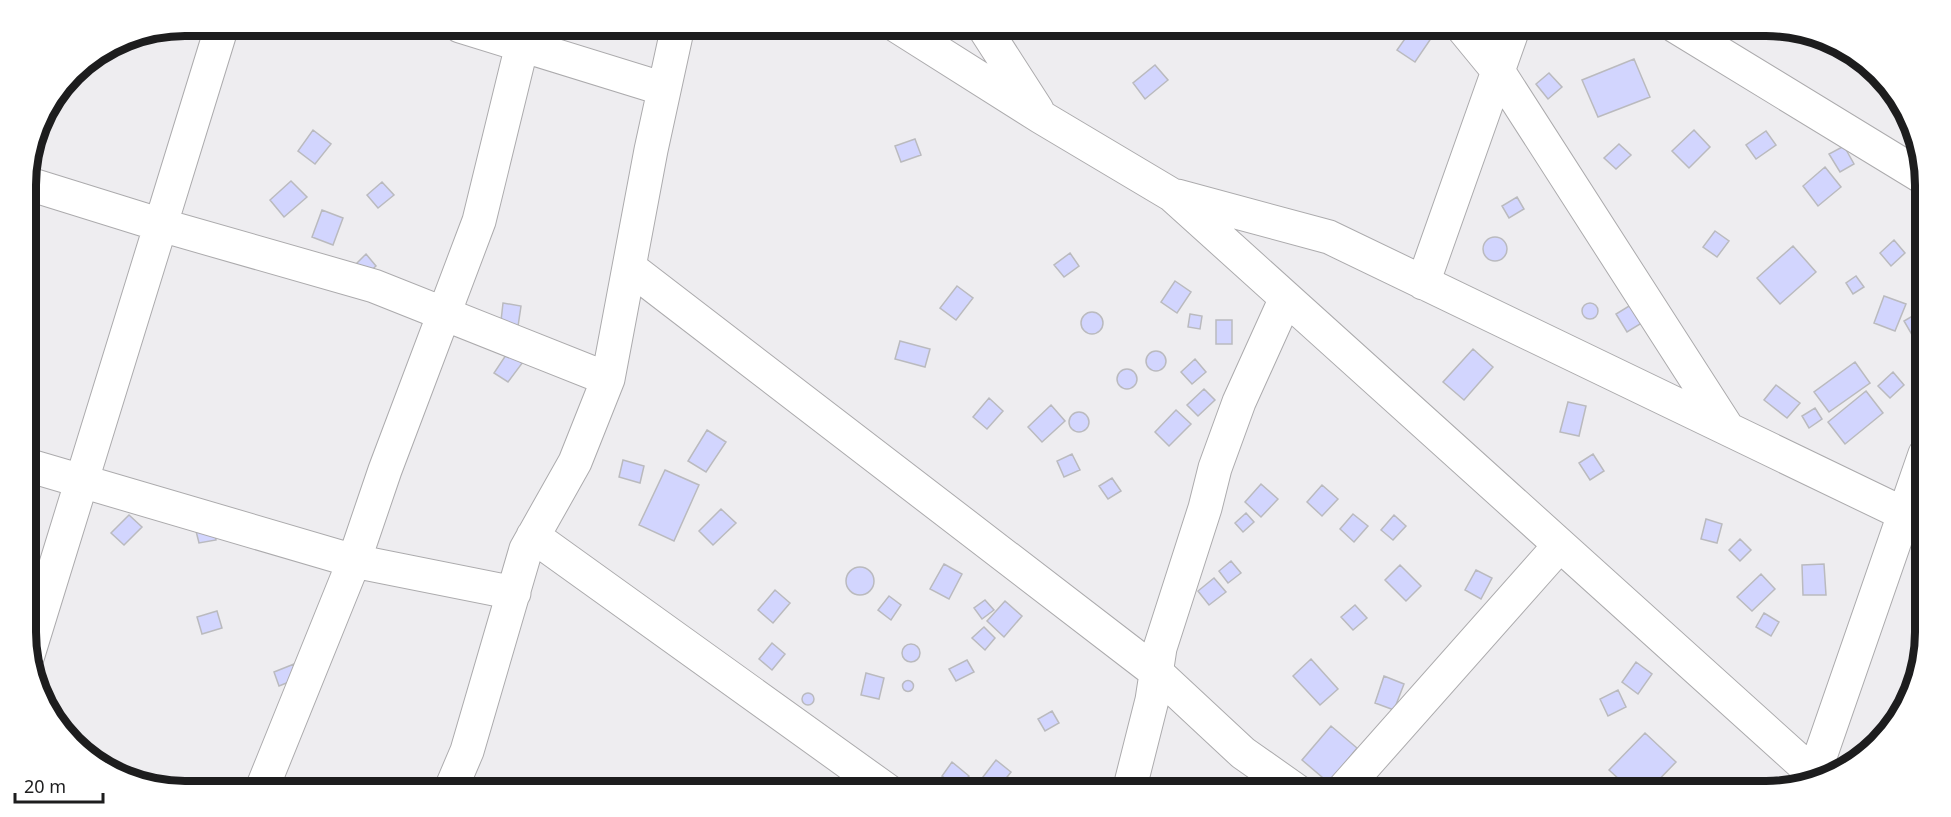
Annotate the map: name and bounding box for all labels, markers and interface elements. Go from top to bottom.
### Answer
scale bar [15,766,104,804]
text: 20 m [24,774,66,798]

